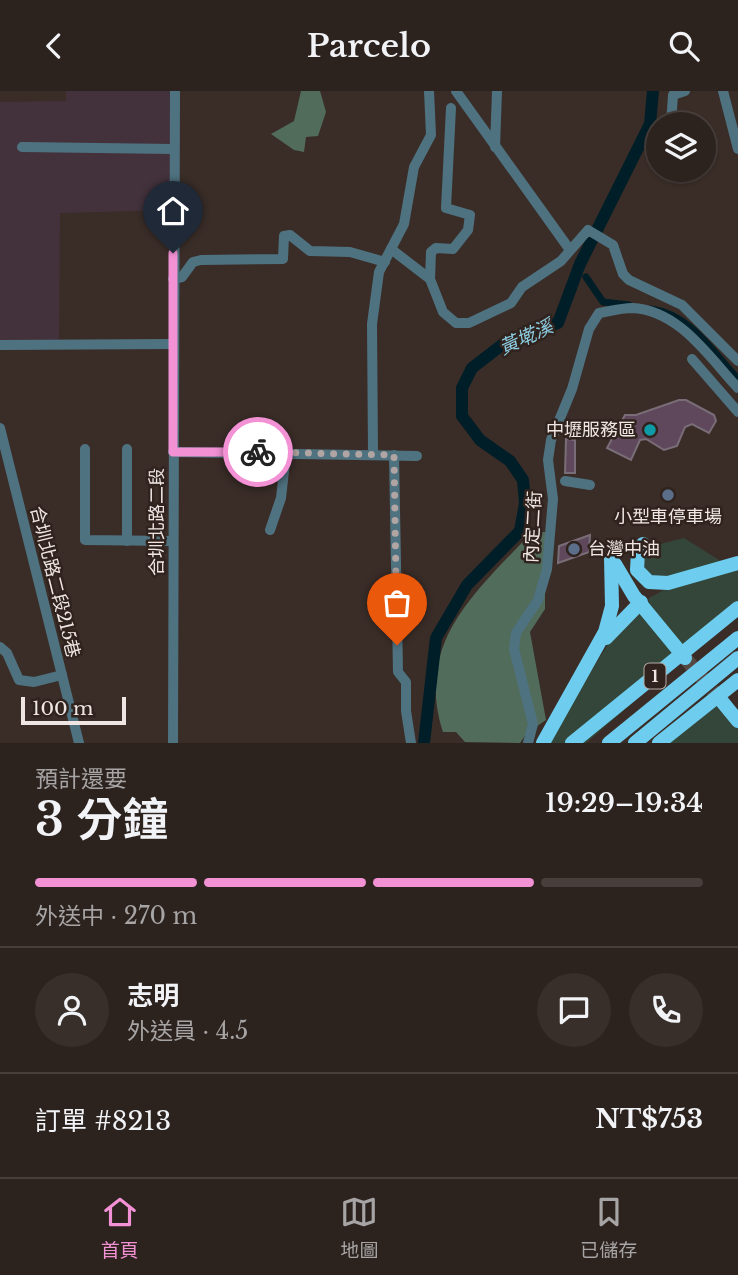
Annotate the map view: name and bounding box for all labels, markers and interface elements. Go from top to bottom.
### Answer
text: Parcelo [307,26,431,66]
icon: back [35,27,73,65]
icon: search [665,27,703,65]
map controls [646,112,716,182]
button: layers [646,112,716,182]
pin [143,181,203,253]
icon: home [154,192,192,230]
water label: 黃墘溪 [495,313,559,359]
courier [223,417,293,487]
place label: 中壢服務區 [546,419,636,441]
marker: 中壢服務區 [642,422,658,438]
icon: bike [239,433,277,471]
street label: 合圳北路二段 [146,468,168,576]
marker: 小型車停車場 [660,487,676,503]
street label: 內定二街 [520,490,546,564]
street label: 合圳北路二段215巷 [26,504,84,660]
place label: 小型車停車場 [614,506,722,528]
place label: 台灣中油 [588,538,660,560]
marker: 台灣中油 [566,541,582,557]
pin [367,573,427,645]
icon: bag [378,584,416,622]
road number: 1 [644,663,666,689]
scale bar [21,694,126,726]
text: 100 m [32,697,93,720]
text: 預計還要 [35,765,127,793]
text: 19:29–19:34 [545,787,703,819]
text: 3 分鐘 [35,791,169,848]
text: 外送中 · 270 m [35,902,197,930]
button: person [35,973,109,1047]
button: chat [537,973,611,1047]
button: phone [629,973,703,1047]
text: 志明 [127,980,179,1012]
text: 外送員 · 4.5 [127,1017,248,1045]
text: NT$753 [595,1103,703,1135]
text: 訂單 #8213 [35,1105,171,1137]
tab: 首頁 [101,1193,139,1262]
tab: 地圖 [340,1193,378,1262]
tab: 已儲存 [580,1193,637,1262]

